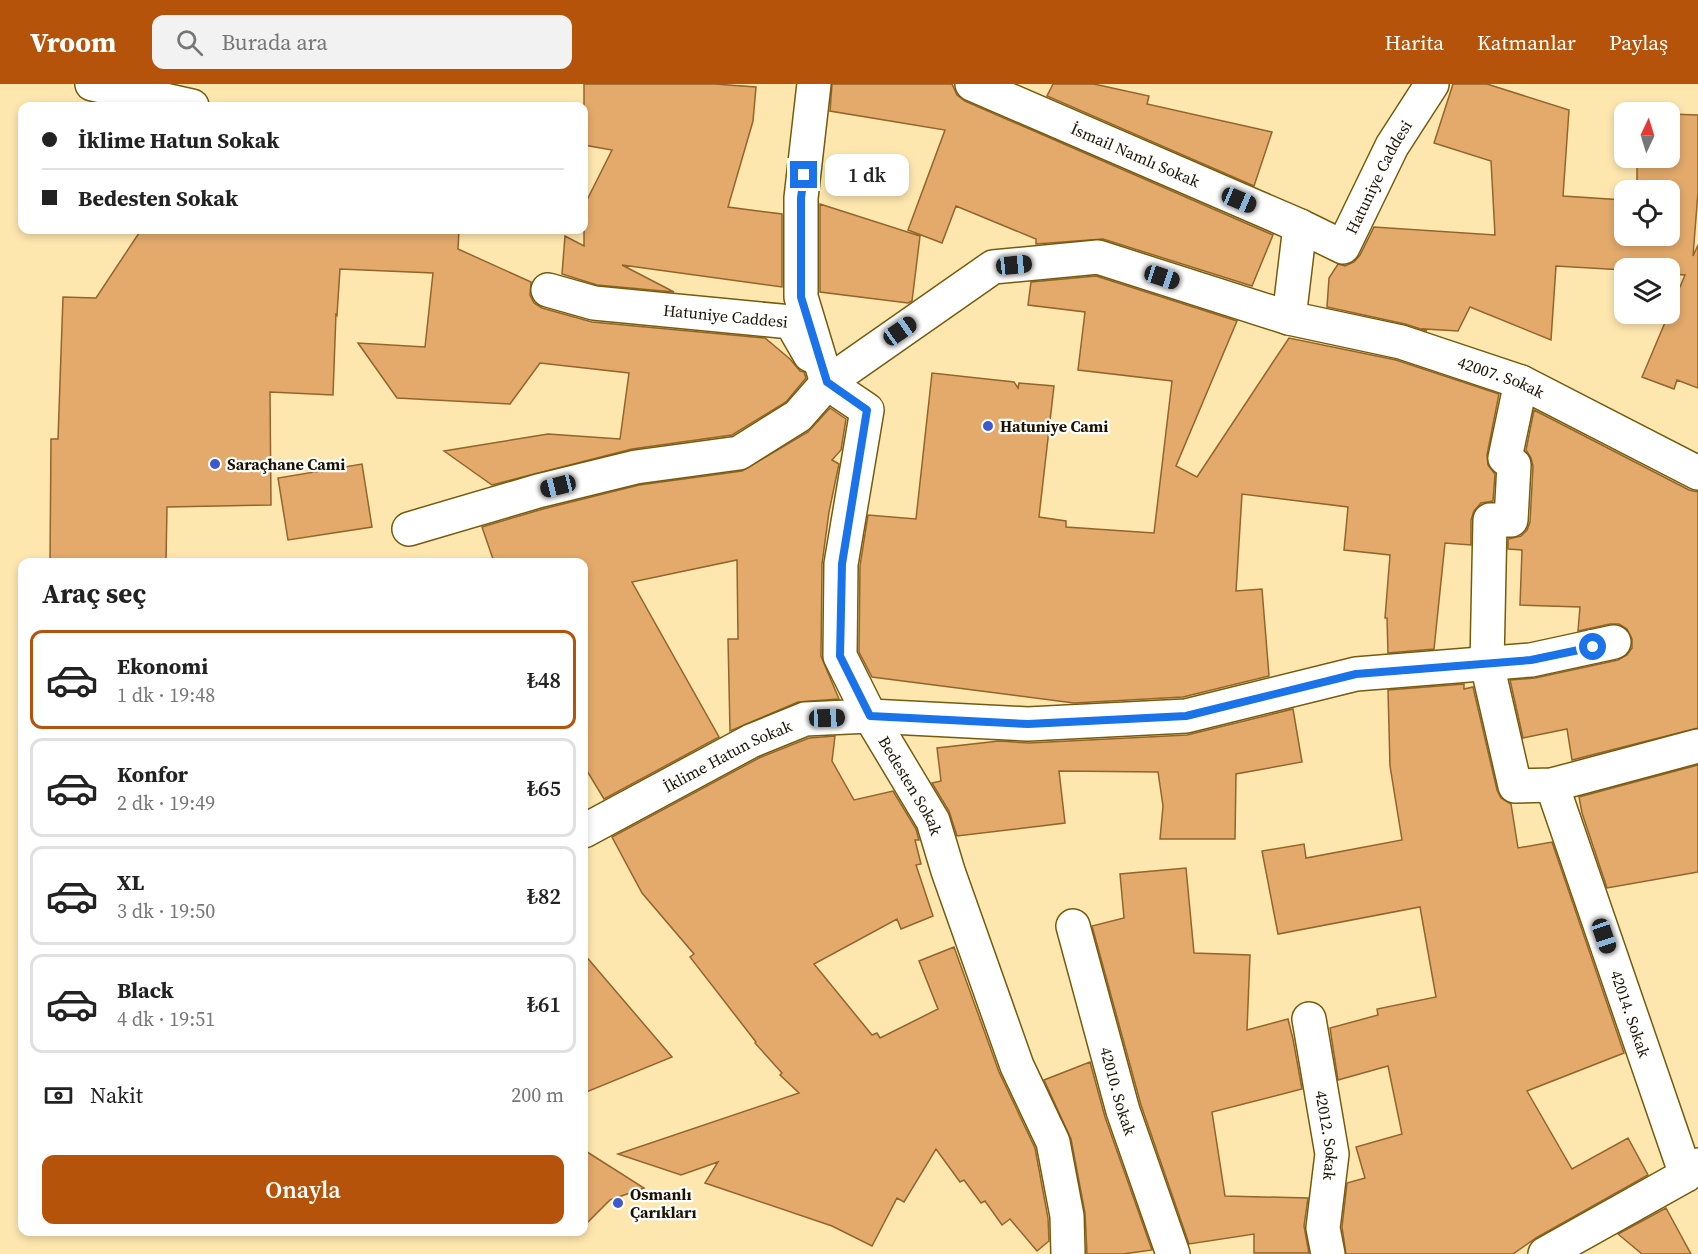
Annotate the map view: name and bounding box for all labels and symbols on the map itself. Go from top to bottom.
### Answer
north arrow [1614,102,1680,168]
street label: Hatuniye Caddesi [1340,116,1417,238]
street label: İsmail Namlı Sokak [1068,117,1203,192]
callout: 1 dk [825,154,909,196]
route end [790,161,817,188]
car [1219,185,1259,215]
car [995,254,1033,276]
car [1142,263,1182,291]
street label: Hatuniye Caddesi [662,299,789,333]
car [880,313,920,349]
street label: 42007. Sokak [1455,351,1549,403]
place label: Hatuniye Cami [1000,415,1108,437]
marker: Hatuniye Cami [981,419,995,433]
place label: Saraçhane Cami [227,453,345,475]
marker: Saraçhane Cami [208,457,222,471]
car [538,473,578,499]
route start [1579,633,1606,660]
car [809,708,845,728]
street label: İklime Hatun Sokak [659,714,795,797]
street label: Bedesten Sokak [873,732,948,838]
car [1590,916,1618,956]
street label: 42014. Sokak [1605,967,1656,1061]
street label: 42010. Sokak [1095,1044,1142,1138]
street label: 42012. Sokak [1310,1089,1343,1182]
place label: Osmanlı Çarıkları [630,1183,696,1223]
marker: Osmanlı Çarıkları [611,1196,625,1210]

